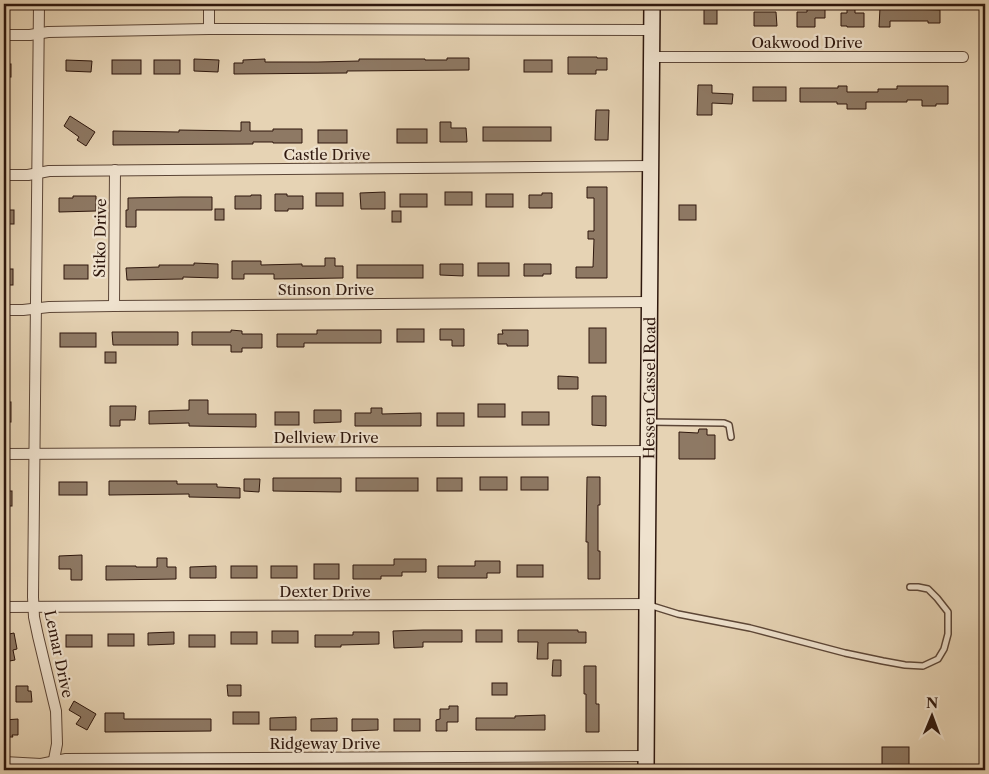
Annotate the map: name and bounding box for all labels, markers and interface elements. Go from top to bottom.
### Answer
street label: Oakwood Drive [751,33,863,52]
street label: Castle Drive [283,145,371,164]
street label: Sitko Drive [90,198,110,278]
street label: Stinson Drive [278,280,374,299]
street label: Hessen Cassel Road [639,317,659,459]
street label: Dellview Drive [273,428,379,447]
street label: Dexter Drive [279,582,371,601]
street label: Lemar Drive [40,608,78,700]
north arrow [906,692,956,742]
text: N [926,694,938,712]
street label: Ridgeway Drive [269,734,381,753]

